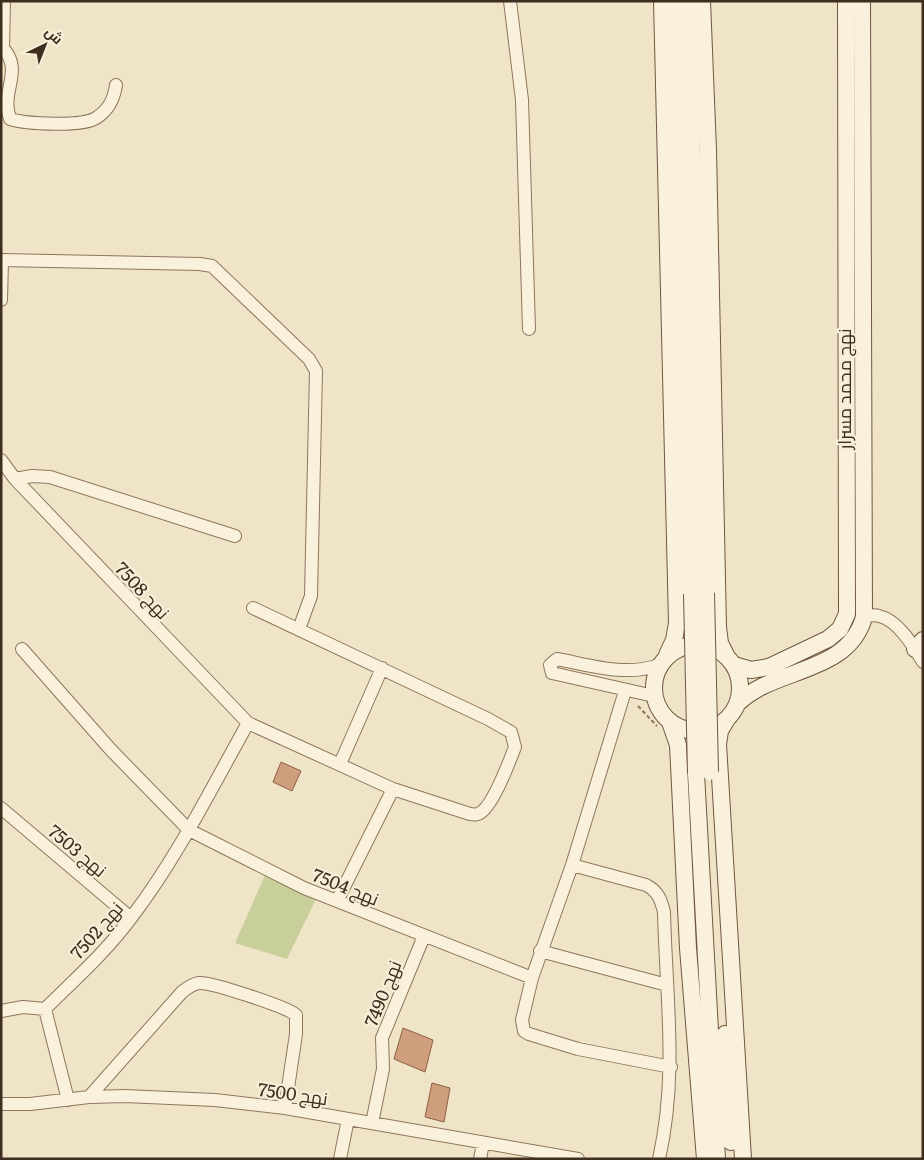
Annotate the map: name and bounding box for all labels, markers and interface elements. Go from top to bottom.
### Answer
north arrow [20,20,70,70]
text: ش [41,21,68,48]
street label: نهج محمد مسرار [830,328,857,451]
street label: نهج 7508 [109,555,177,625]
street label: نهج 7503 [43,817,113,883]
street label: نهج 7504 [309,860,383,912]
street label: نهج 7502 [63,895,129,965]
street label: نهج 7490 [357,956,407,1030]
street label: نهج 7500 [256,1075,330,1111]

